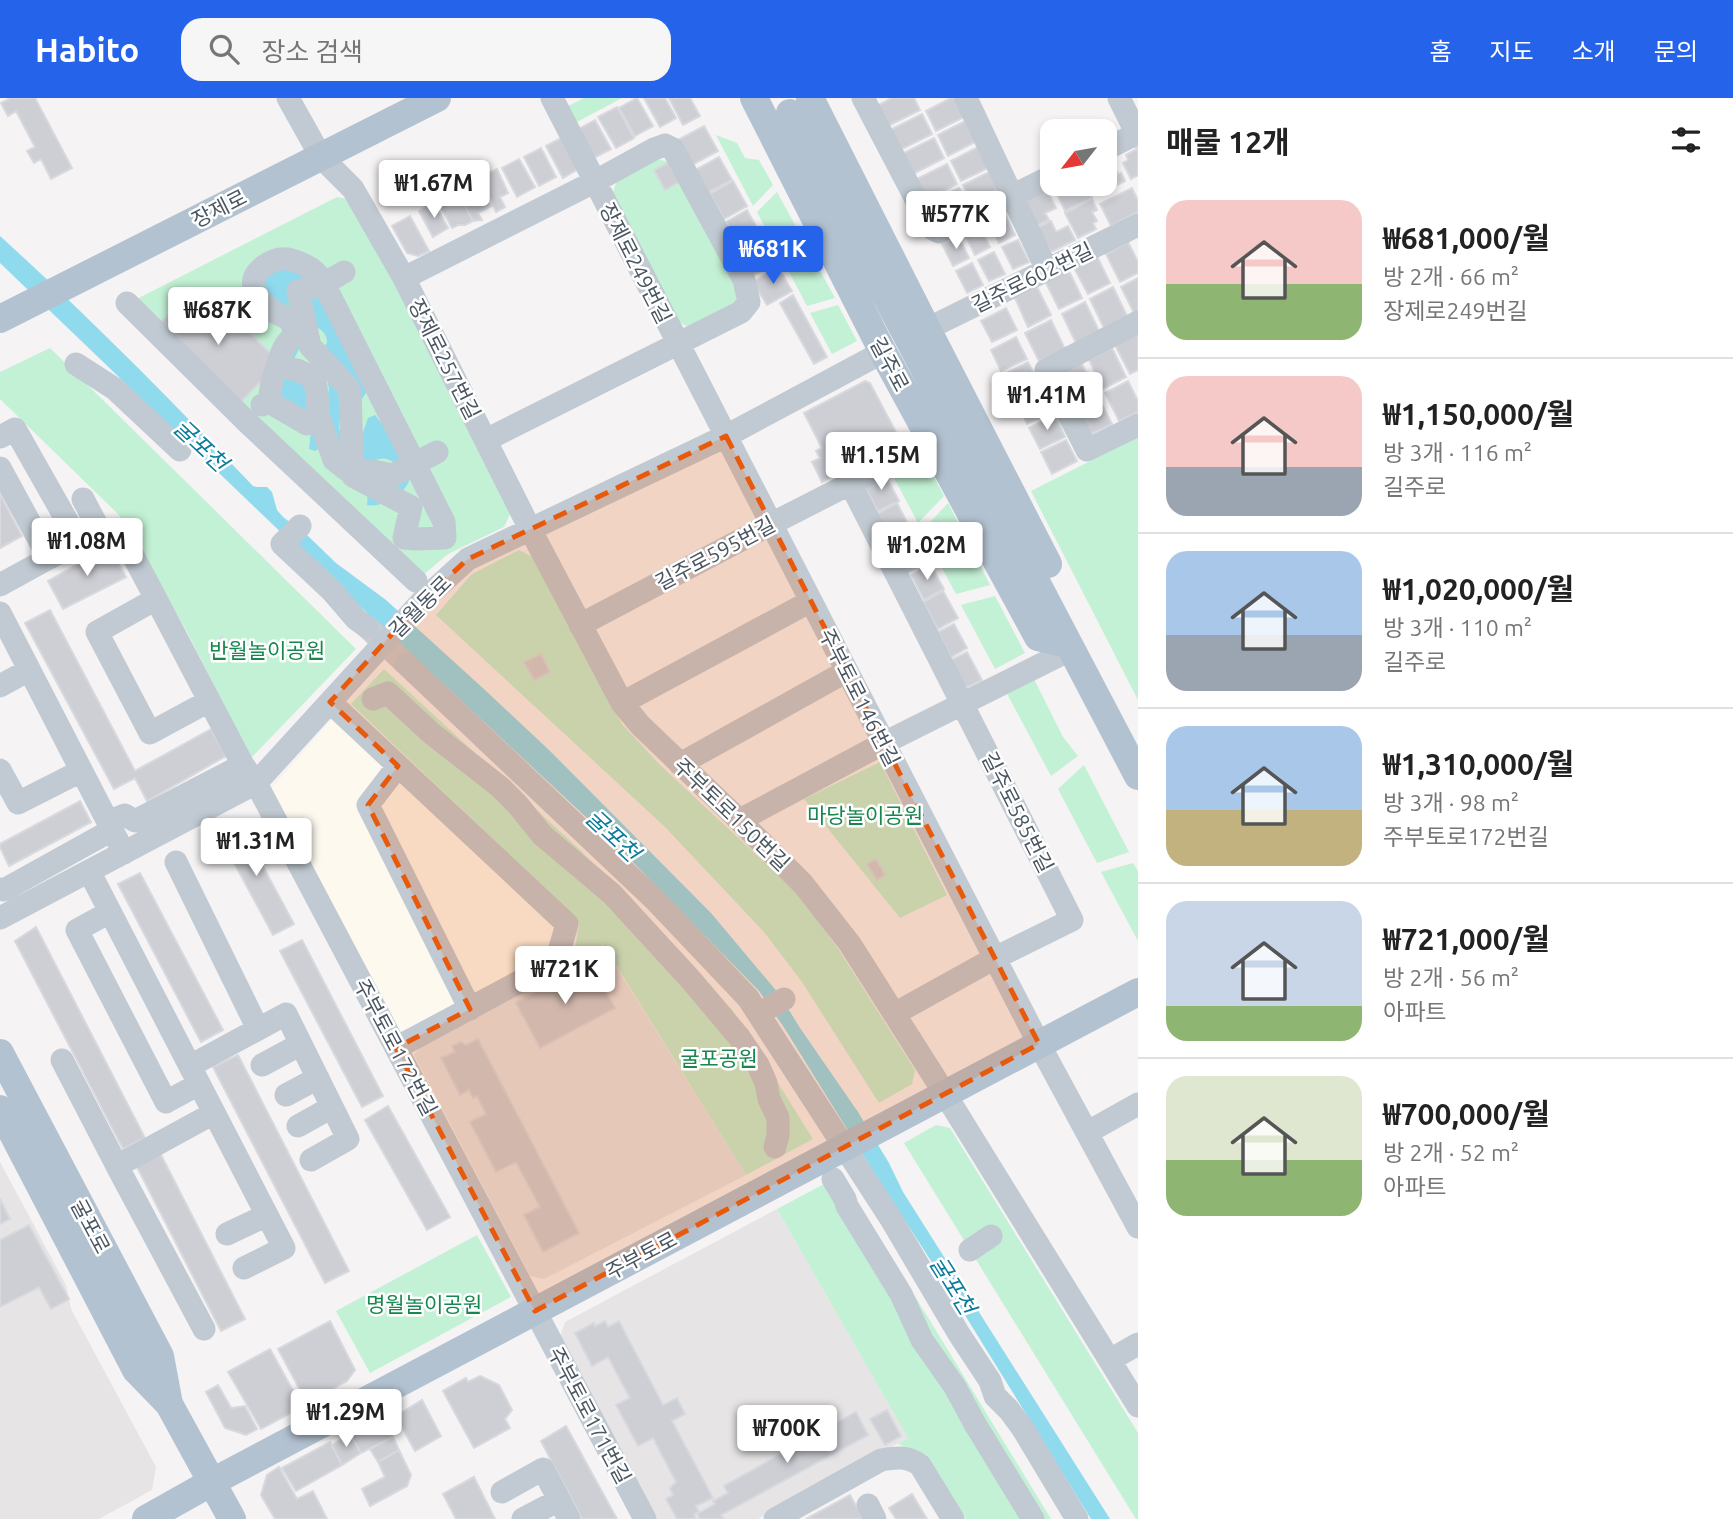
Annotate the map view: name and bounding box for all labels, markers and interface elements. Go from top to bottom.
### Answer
search box [181,18,671,81]
icon: search [205,30,243,68]
text: Habito [35,31,139,68]
text: 장소 검색 [261,37,363,66]
text: 홈 [1429,38,1451,65]
text: 지도 [1489,38,1534,65]
text: 소개 [1572,38,1616,65]
text: 문의 [1654,38,1698,65]
north arrow [1040,119,1116,196]
map controls [1040,119,1117,196]
icon: filters [1667,121,1705,159]
text: 매물 12개 [1166,125,1290,159]
pin: ₩1.67M [377,160,491,220]
text: ₩1.67M [395,170,473,195]
street label: 장제로 [188,184,250,232]
pin: ₩577K [907,192,1005,251]
street label: 장제로249번길 [595,199,677,327]
text: ₩577K [922,201,990,226]
text: ₩681,000/월 [1383,221,1550,255]
pin: ₩681K [724,226,822,286]
icon: home [1222,228,1306,312]
text: ₩681K [739,236,807,261]
street label: 길주로602번길 [967,237,1097,317]
text: 방 2개 · 66 m² [1383,264,1519,289]
pin: ₩687K [169,288,267,347]
street label: 장제로257번길 [404,295,486,423]
text: ₩687K [184,297,252,322]
text: 장제로249번길 [1383,298,1528,323]
street label: 길주로 [866,333,914,395]
pin: ₩1.41M [990,372,1104,432]
text: ₩1.41M [1008,382,1086,407]
text: ₩1,150,000/월 [1383,397,1574,431]
icon: home [1222,404,1306,488]
water label: 굴포천 [169,414,235,478]
pin: ₩1.15M [824,432,938,492]
text: 방 3개 · 116 m² [1383,440,1532,465]
text: ₩1.15M [842,442,920,467]
text: 길주로 [1383,474,1446,499]
street label: 길주로595번길 [651,511,779,595]
pin: ₩1.08M [30,518,144,578]
pin: ₩1.02M [870,522,984,582]
text: ₩1.08M [48,528,126,553]
text: ₩1.02M [888,532,966,557]
street label: 갈월동로 [384,570,456,642]
text: ₩1,020,000/월 [1383,572,1574,606]
icon: home [1222,579,1306,663]
text: 방 3개 · 110 m² [1383,615,1532,640]
street label: 주부토로146번길 [815,624,905,770]
park label: 반월놀이공원 [209,638,325,662]
text: 길주로 [1383,649,1446,674]
text: ₩1,310,000/월 [1383,747,1574,781]
street label: 길주로585번길 [977,748,1059,876]
street label: 주부토로150번길 [669,753,795,875]
icon: home [1222,754,1306,838]
text: 방 3개 · 98 m² [1383,790,1519,815]
park label: 마당놀이공원 [807,803,923,827]
water label: 굴포천 [581,804,647,868]
pin: ₩1.31M [199,818,313,878]
text: 주부토로172번길 [1383,824,1549,849]
text: ₩1.31M [217,828,295,853]
text: ₩721,000/월 [1383,922,1550,956]
icon: home [1222,929,1306,1013]
pin: ₩721K [516,946,614,1006]
text: ₩721K [531,956,599,981]
text: 방 2개 · 56 m² [1383,965,1519,990]
street label: 주부토로172번길 [350,975,442,1119]
text: 아파트 [1383,999,1446,1024]
park label: 굴포공원 [680,1046,758,1070]
text: ₩700,000/월 [1383,1097,1550,1131]
icon: home [1222,1104,1306,1188]
text: 방 2개 · 52 m² [1383,1140,1519,1165]
text: 아파트 [1383,1174,1446,1199]
street label: 굴포로 [67,1195,115,1257]
street label: 주부토로 [601,1226,681,1284]
water label: 굴포천 [926,1251,982,1321]
park label: 명월놀이공원 [366,1292,482,1316]
street label: 주부토로171번길 [544,1343,636,1487]
pin: ₩1.29M [289,1390,403,1449]
text: ₩1.29M [307,1399,385,1424]
pin: ₩700K [738,1406,836,1465]
text: ₩700K [753,1415,821,1440]

